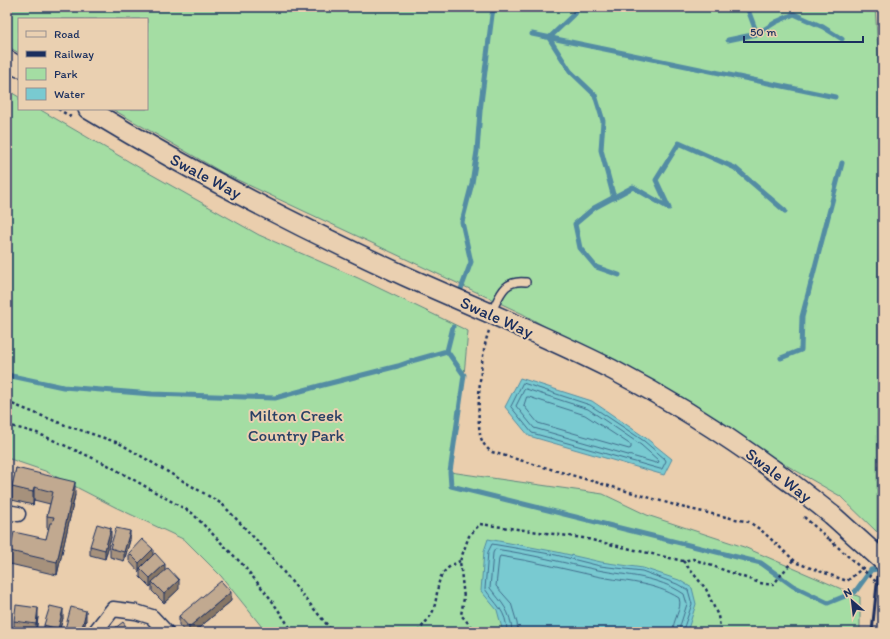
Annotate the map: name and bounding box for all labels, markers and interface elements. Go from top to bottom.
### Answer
legend [18,18,148,110]
scale bar [744,18,863,44]
text: 50 m [750,25,776,39]
text: Road [54,27,80,41]
text: Railway [54,47,94,61]
text: Park [54,67,78,81]
text: Water [54,87,85,101]
street label: Swale Way [167,149,245,203]
street label: Swale Way [457,292,537,342]
park label: Milton Creek Country Park [248,405,345,445]
street label: Swale Way [742,444,816,506]
north arrow [832,581,872,621]
text: N [841,585,854,600]

